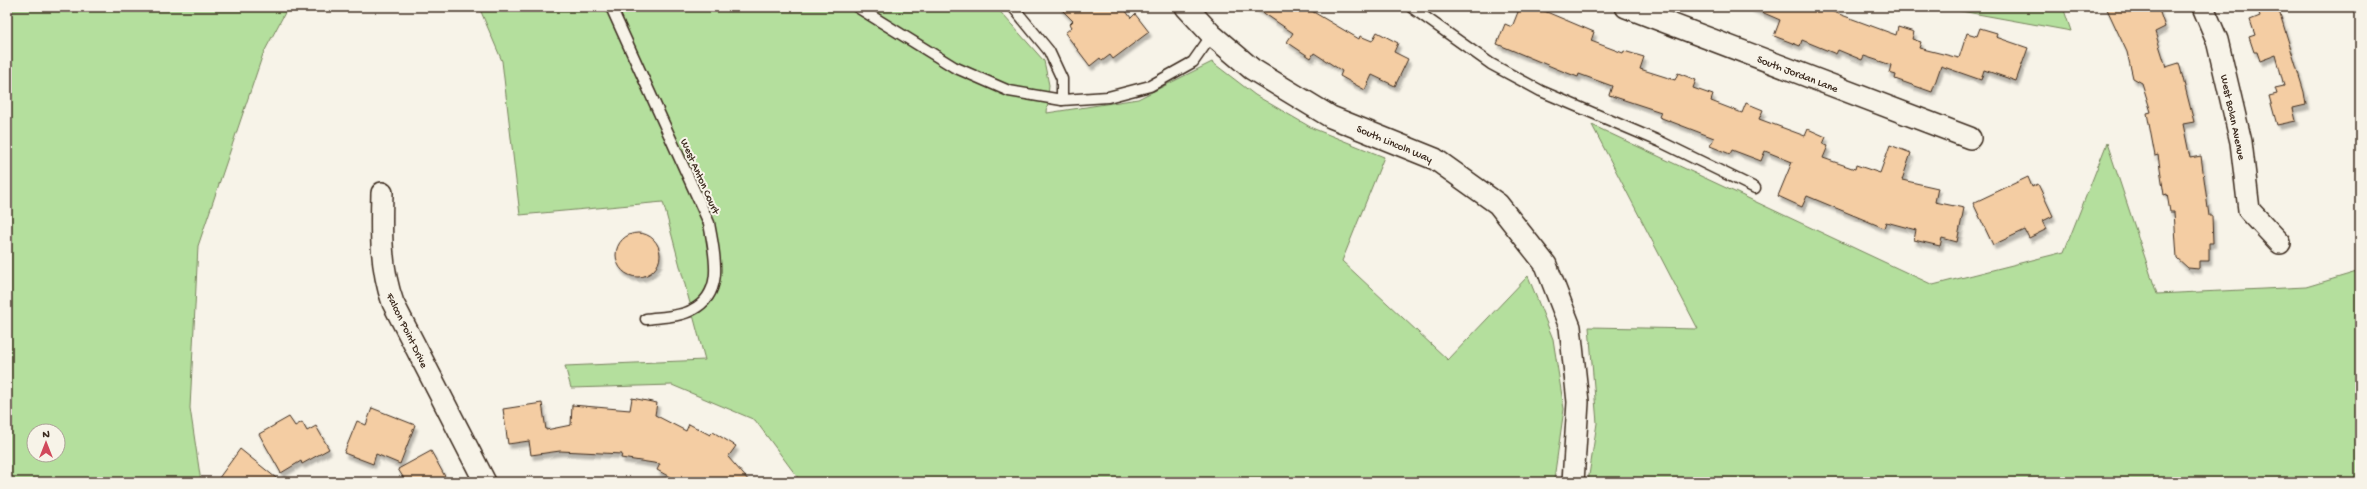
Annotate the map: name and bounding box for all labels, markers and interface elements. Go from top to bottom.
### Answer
street label: South Jordan Lane [1755,54,1840,96]
street label: West Bolan Avenue [2217,74,2247,161]
street label: South Lincoln Way [1355,123,1434,166]
street label: West Anton Court [677,137,722,218]
street label: Falcon Point Drive [382,291,430,371]
north arrow [26,423,66,463]
text: N [42,429,50,441]

